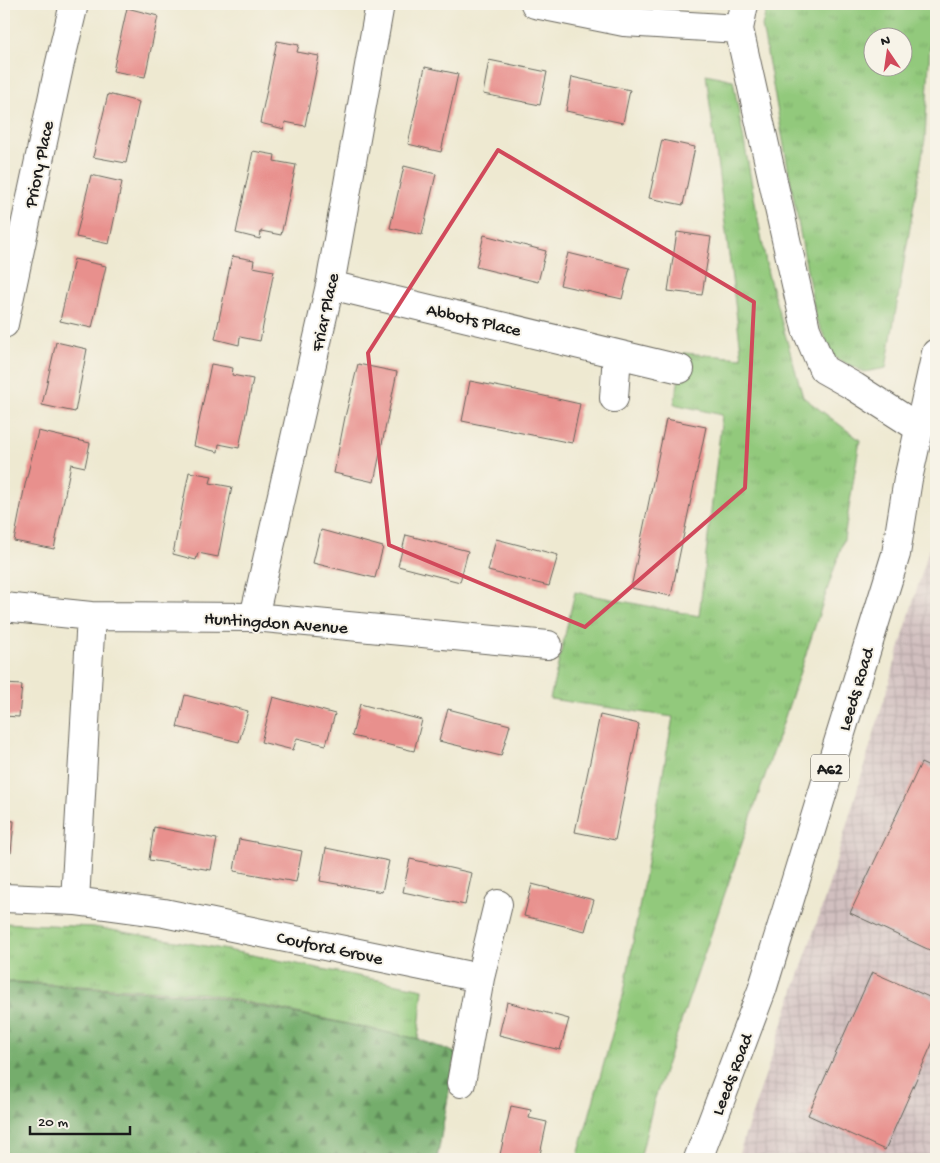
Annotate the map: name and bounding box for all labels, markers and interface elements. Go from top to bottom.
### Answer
north arrow [862,28,912,78]
text: N [879,32,892,51]
street label: Priory Place [21,118,60,211]
street label: Friar Place [308,271,345,355]
street label: Abbots Place [424,300,523,343]
street label: Huntingdon Avenue [203,609,349,640]
street label: Leeds Road [835,644,880,734]
road number: A62 [811,754,849,781]
street label: Couford Grove [275,928,385,971]
street label: Leeds Road [708,1030,759,1119]
scale bar [30,1103,130,1135]
text: 20 m [38,1114,68,1132]

